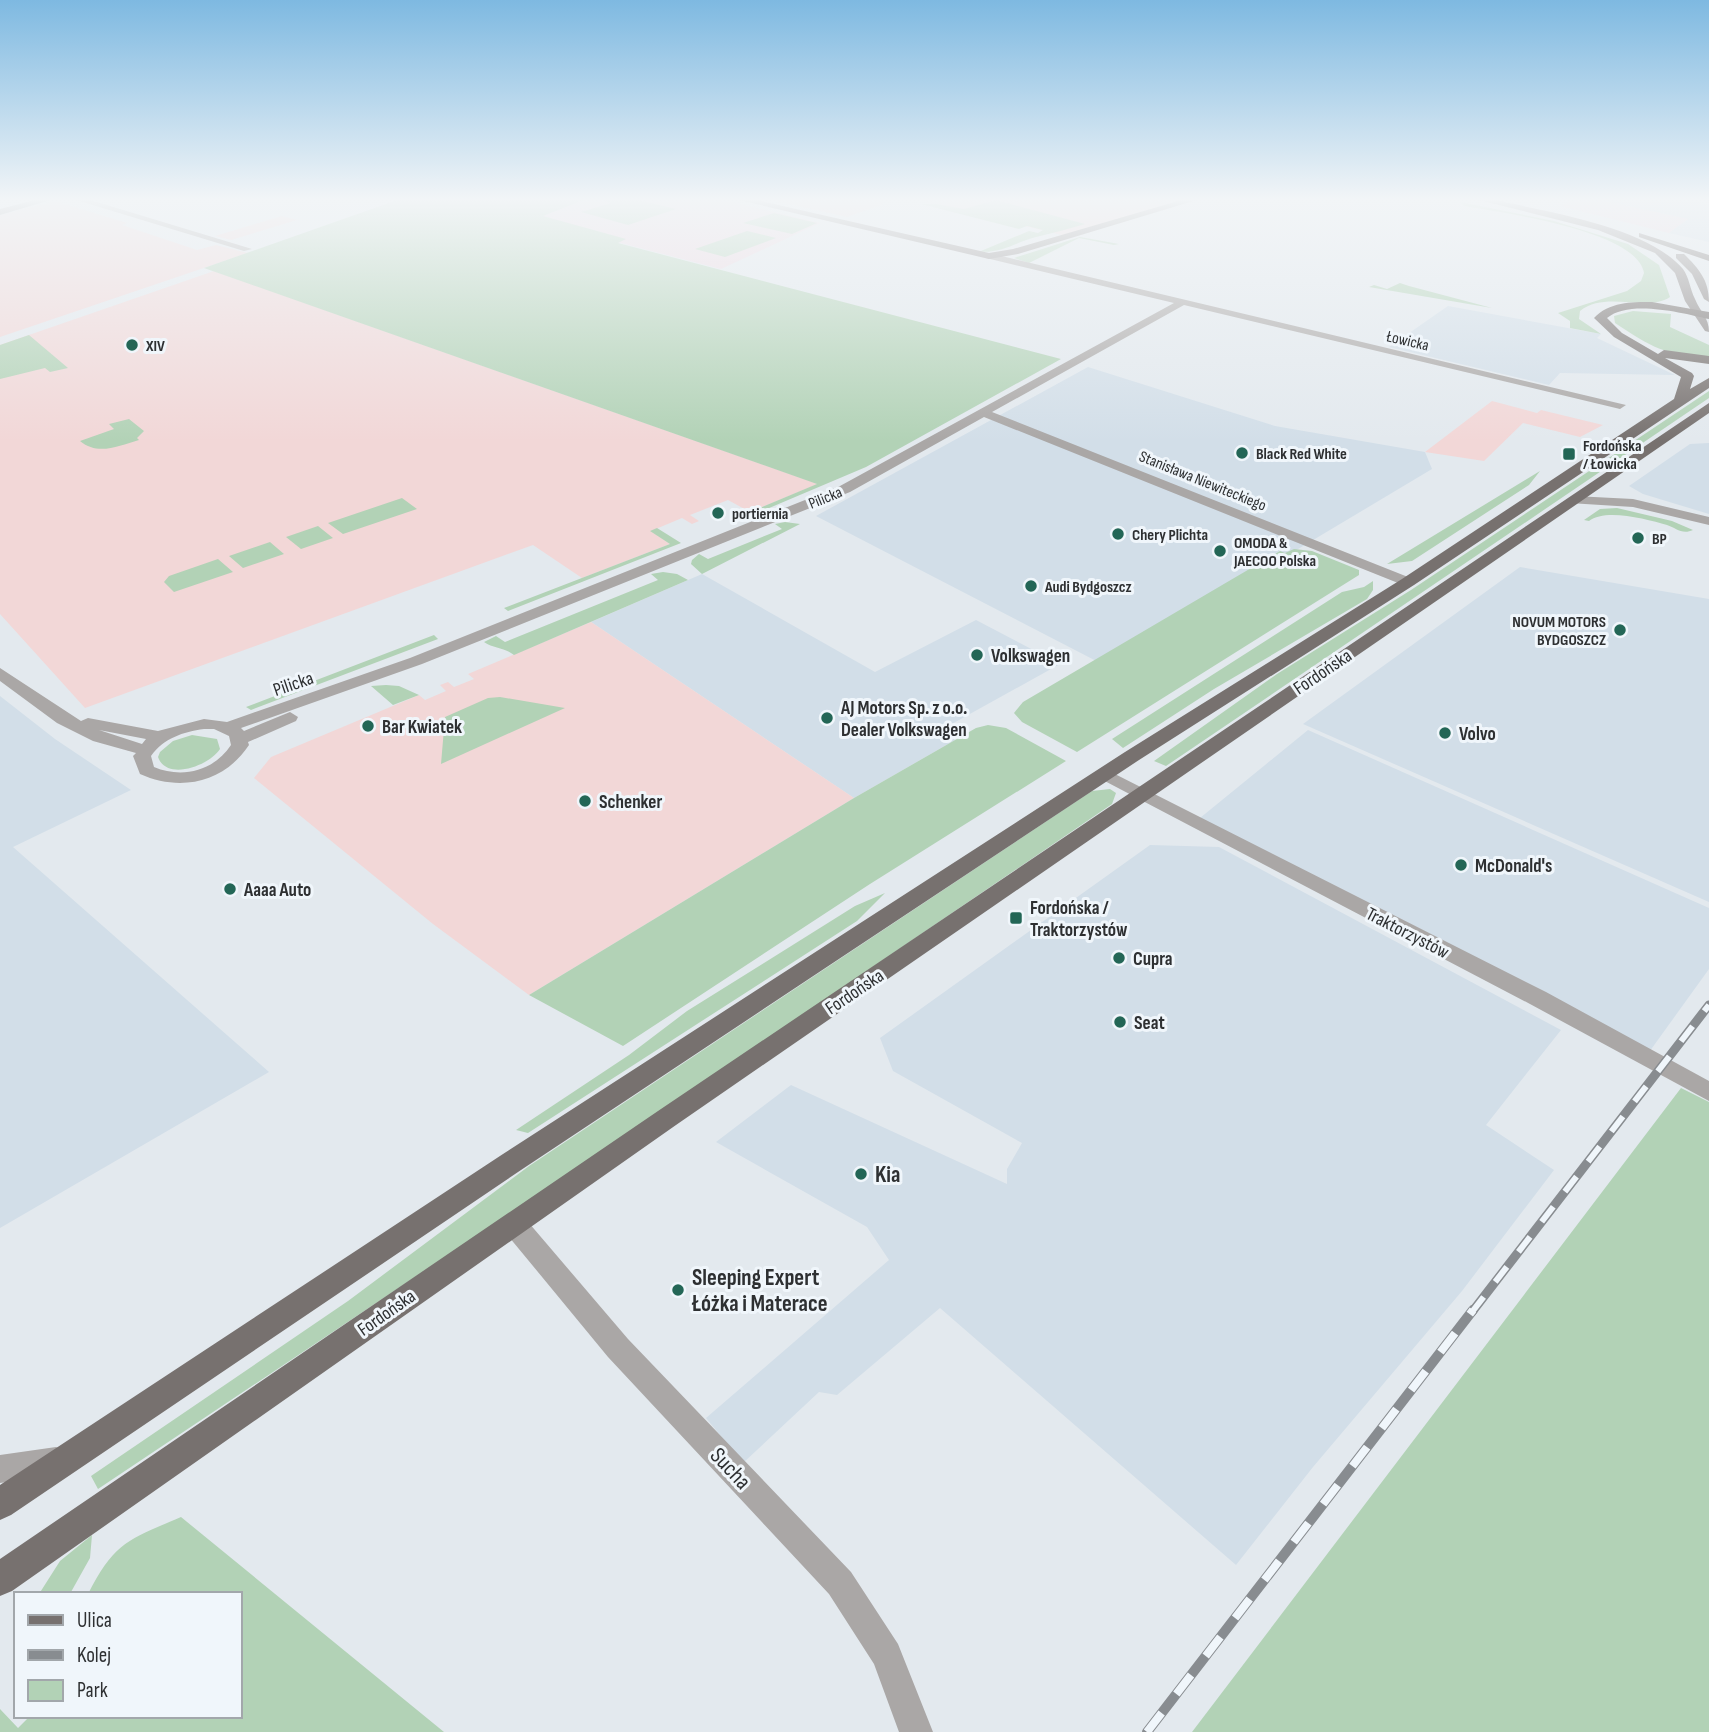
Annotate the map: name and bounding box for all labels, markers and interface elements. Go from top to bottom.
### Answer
street label: Łowicka [1384,327,1431,356]
marker: XIV [124,337,140,353]
place label: XIV [145,337,165,356]
place label: Fordońska / Łowicka [1583,437,1642,474]
marker: Black Red White [1234,445,1250,461]
place label: Black Red White [1256,445,1347,464]
marker: Fordońska / Łowicka [1561,446,1577,462]
street label: Stanisława Niewiteckiego [1136,447,1269,516]
street label: Pilicka [806,483,845,514]
marker: portiernia [710,505,726,521]
place label: portiernia [732,505,788,524]
marker: Chery Plichta [1110,526,1126,542]
place label: Chery Plichta [1132,526,1208,545]
marker: BP [1630,530,1646,546]
place label: BP [1652,530,1667,549]
place label: OMODA & JAECOO Polska [1233,534,1316,571]
marker: OMODA & JAECOO Polska [1212,543,1228,559]
marker: Audi Bydgoszcz [1023,578,1039,594]
place label: Audi Bydgoszcz [1044,578,1132,597]
place label: NOVUM MOTORS BYDGOSZCZ [1512,613,1606,650]
marker: NOVUM MOTORS BYDGOSZCZ [1612,622,1628,638]
street label: Fordońska [1289,644,1356,700]
place label: Volkswagen [991,645,1070,668]
marker: Volkswagen [969,647,985,663]
street label: Pilicka [270,667,317,702]
place label: AJ Motors Sp. z o.o. Dealer Volkswagen [840,697,967,742]
marker: AJ Motors Sp. z o.o. Dealer Volkswagen [819,710,835,726]
place label: Bar Kwiatek [382,716,462,739]
marker: Bar Kwiatek [360,718,376,734]
place label: Volvo [1459,723,1496,746]
marker: Volvo [1437,725,1453,741]
place label: Schenker [599,791,662,814]
marker: Schenker [577,793,593,809]
place label: McDonald's [1475,855,1552,878]
marker: McDonald's [1453,857,1469,873]
place label: Aaaa Auto [243,879,311,902]
marker: Aaaa Auto [222,881,238,897]
place label: Fordońska / Traktorzystów [1030,897,1128,942]
street label: Traktorzystów [1362,903,1453,964]
marker: Fordońska / Traktorzystów [1008,910,1024,926]
place label: Cupra [1133,948,1173,971]
marker: Cupra [1111,950,1127,966]
street label: Fordońska [821,964,888,1020]
place label: Seat [1134,1012,1165,1035]
marker: Seat [1112,1014,1128,1030]
place label: Kia [875,1161,900,1189]
marker: Kia [853,1166,869,1182]
place label: Sleeping Expert Łóżka i Materace [691,1264,827,1318]
marker: Sleeping Expert Łóżka i Materace [670,1282,686,1298]
street label: Fordońska [354,1285,420,1341]
street label: Sucha [704,1442,757,1496]
legend [14,1592,242,1718]
text: Ulica [77,1608,112,1633]
text: Kolej [77,1643,111,1668]
text: Park [77,1678,108,1703]

